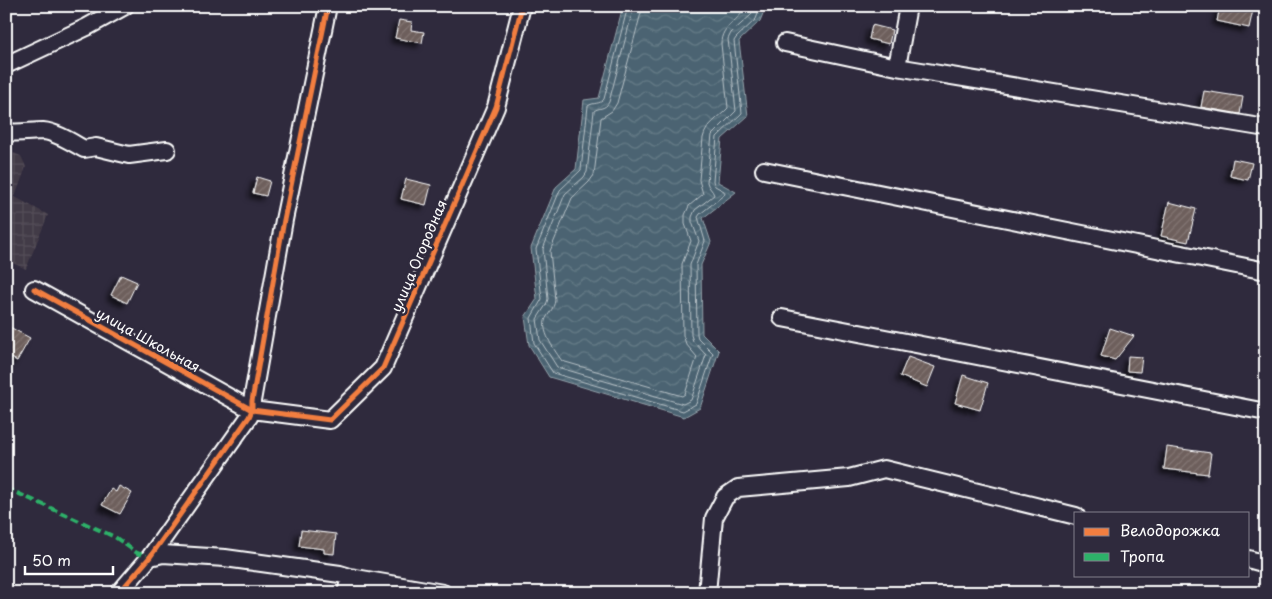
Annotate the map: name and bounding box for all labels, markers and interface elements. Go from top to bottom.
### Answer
street label: улица Огородная [385,196,452,315]
street label: улица Школьная [92,302,204,377]
legend [1074,512,1250,576]
text: Велодорожка [1120,518,1221,541]
scale bar [25,544,112,576]
text: Тропа [1120,544,1165,567]
text: 50 m [32,548,71,571]

